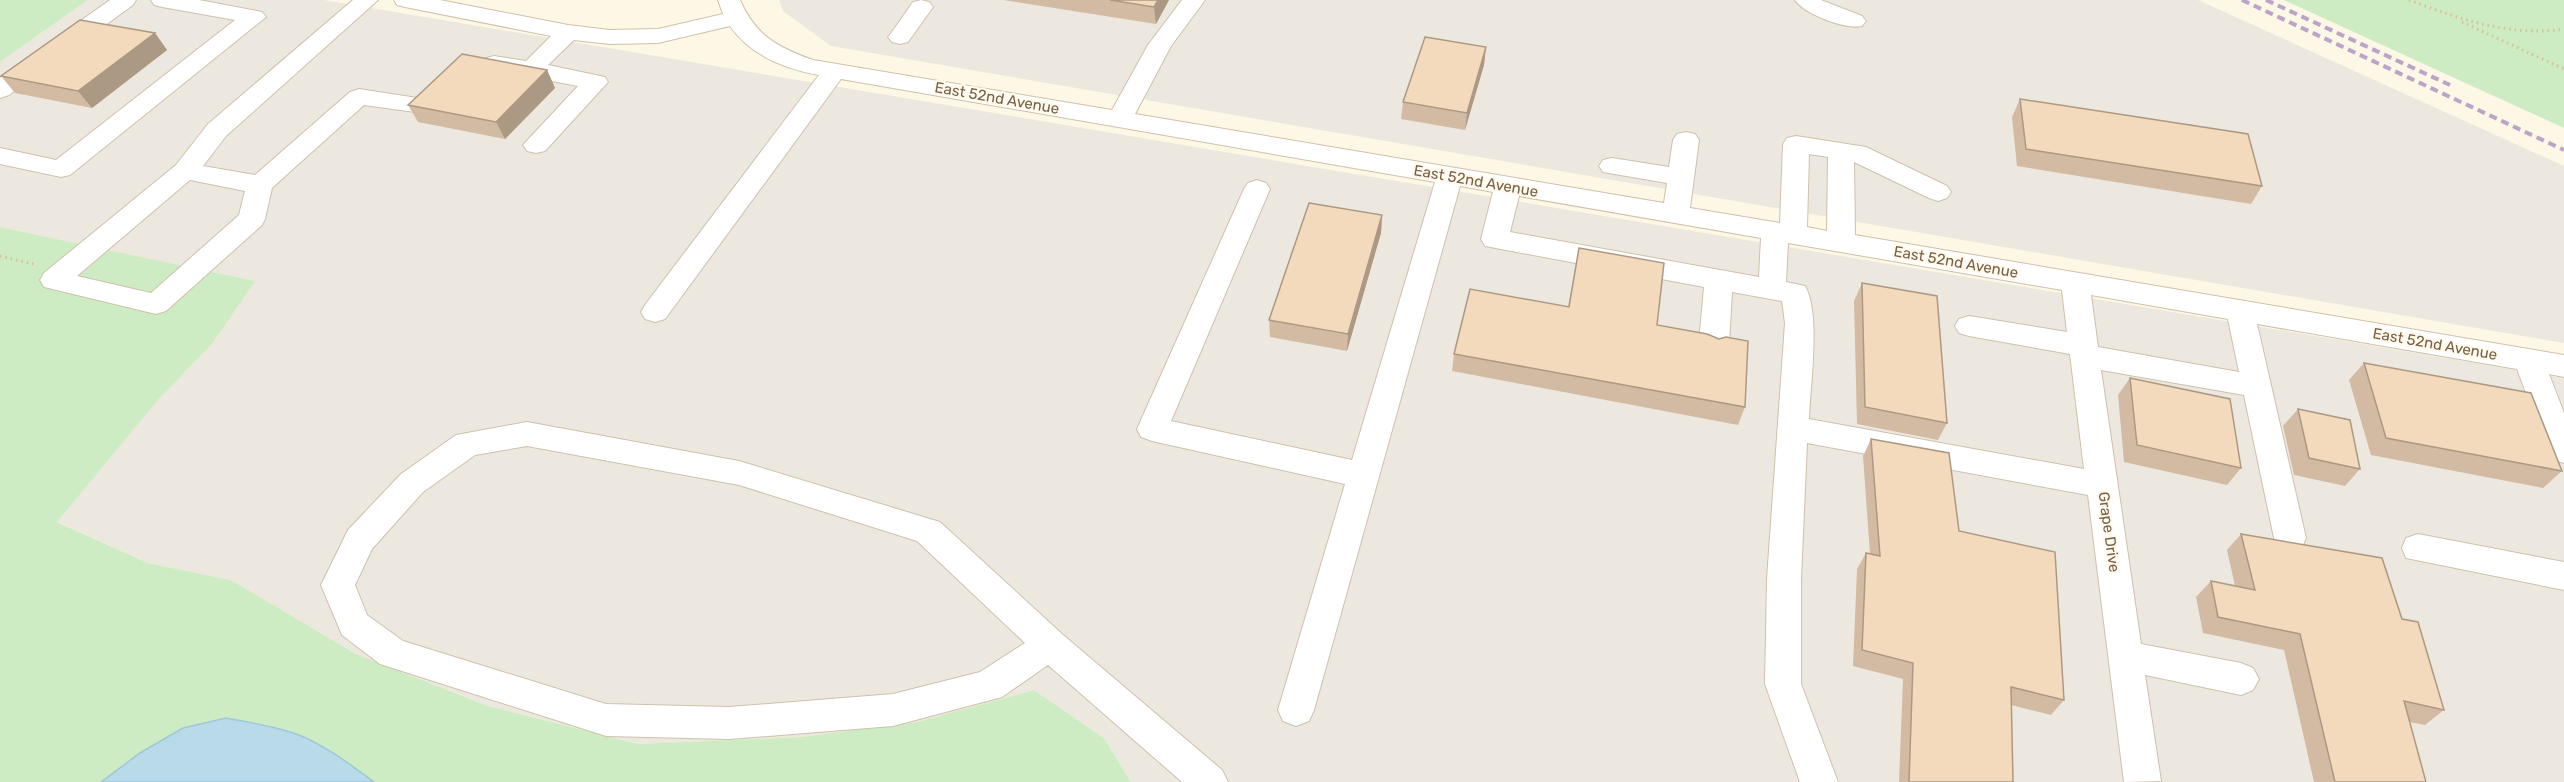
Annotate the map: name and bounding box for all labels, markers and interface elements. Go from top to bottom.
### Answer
street label: East 52nd Avenue [933,78,1061,118]
street label: East 52nd Avenue [1412,161,1540,201]
street label: East 52nd Avenue [1892,242,2020,282]
street label: East 52nd Avenue [2371,324,2499,364]
street label: Grape Drive [2094,491,2124,573]

